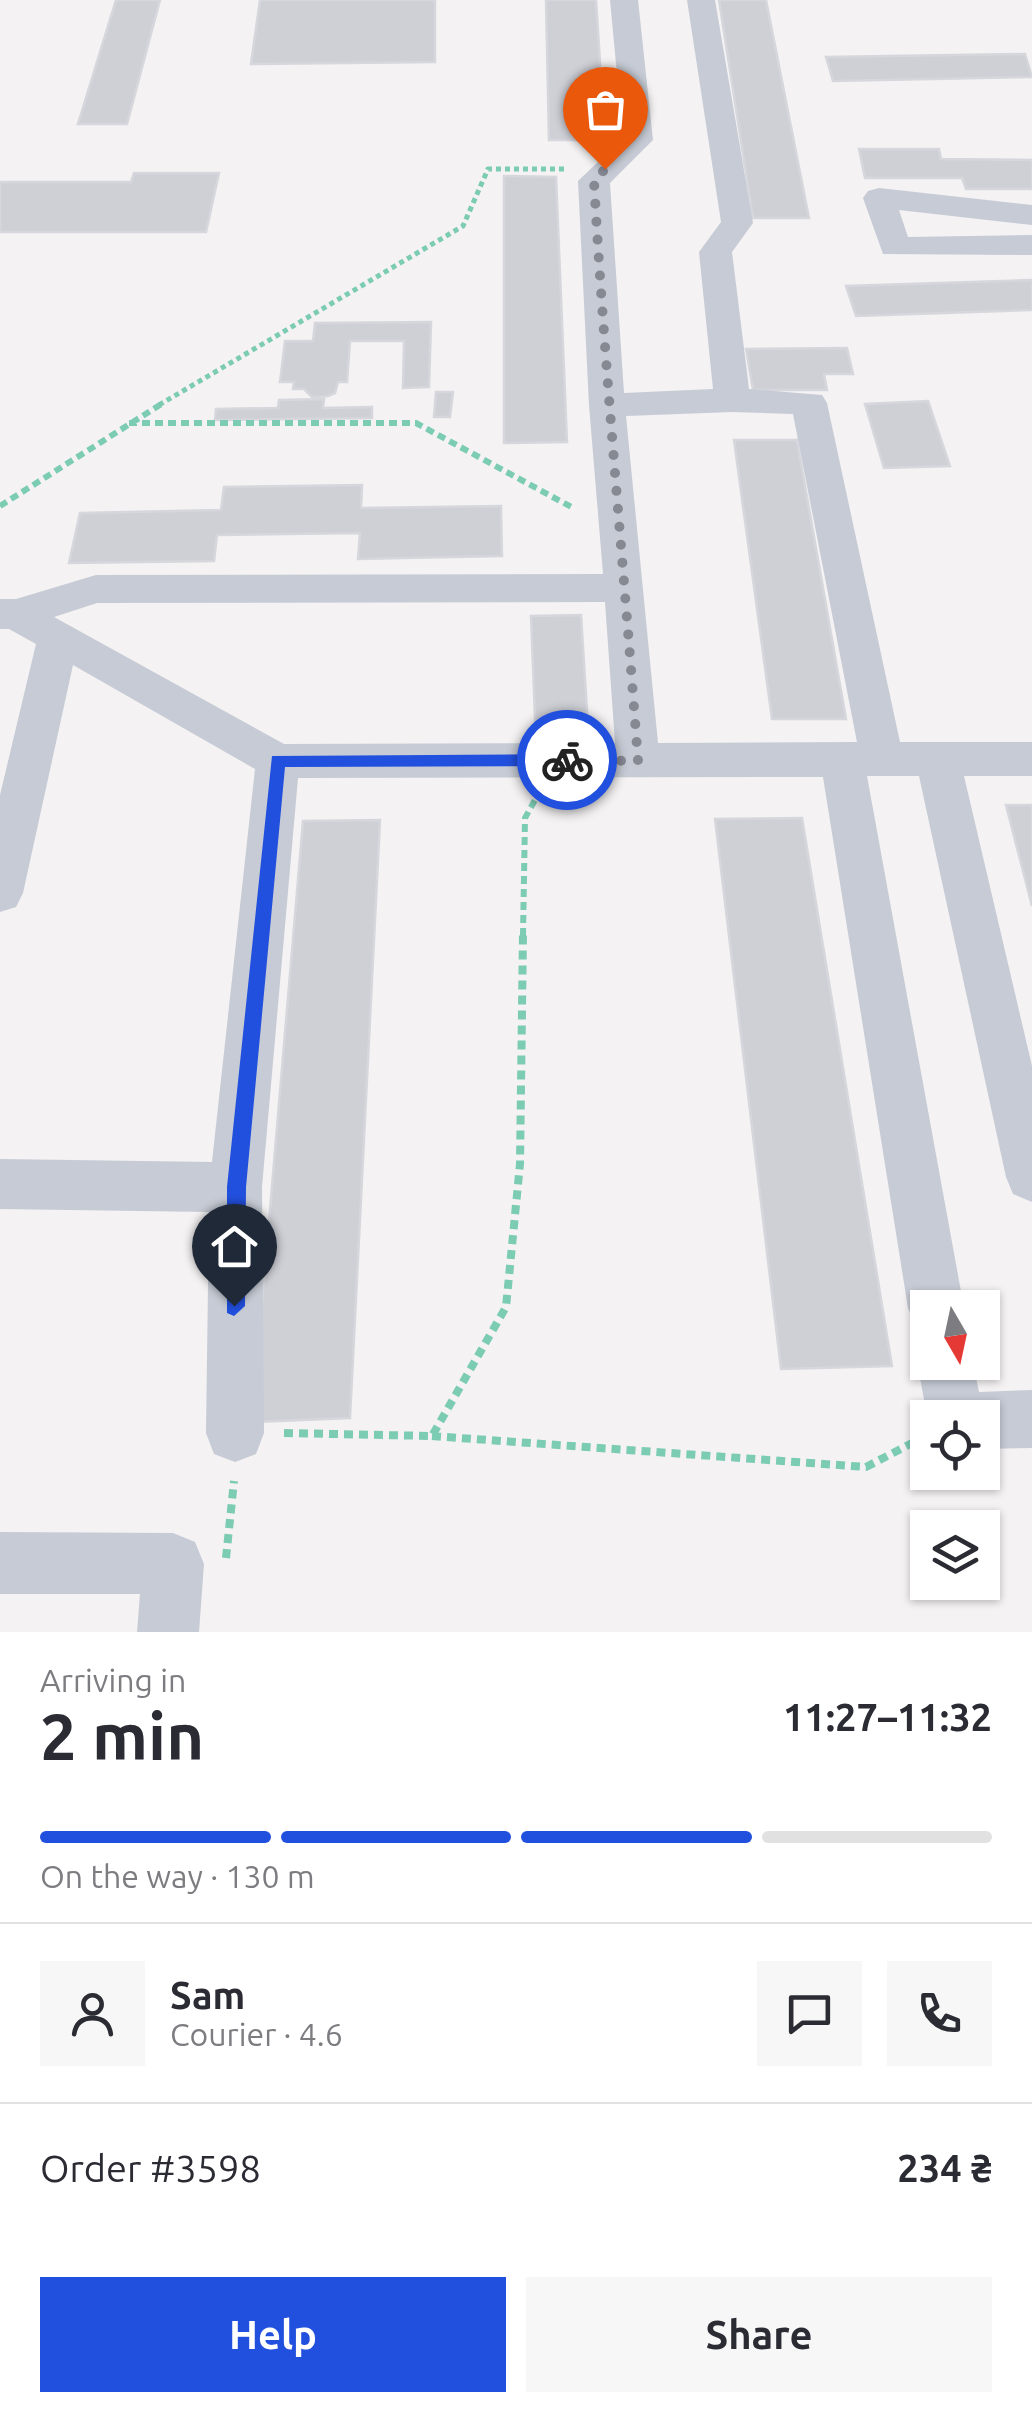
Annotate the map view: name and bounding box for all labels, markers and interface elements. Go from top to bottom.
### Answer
pin [563,67,648,170]
icon: bag [578,82,633,137]
courier [517,710,617,810]
icon: bike [540,733,595,788]
pin [192,1204,277,1307]
icon: home [207,1219,262,1274]
north arrow [910,1290,1000,1380]
map controls [910,1290,1000,1600]
button: locate [910,1400,1000,1490]
button: layers [910,1510,1000,1600]
text: Arriving in [40,1662,186,1698]
text: 11:27–11:32 [783,1696,992,1738]
text: 2 min [40,1699,204,1772]
text: On the way · 130 m [40,1858,315,1894]
button: person [40,1961,145,2066]
button: chat [757,1961,862,2066]
button: phone [887,1961,992,2066]
text: Sam [170,1974,245,2016]
text: Courier · 4.6 [170,2016,343,2052]
text: Order #3598 [40,2147,261,2189]
text: 234 ₴ [897,2147,992,2189]
button: Help [40,2277,506,2392]
button: Share [526,2277,992,2392]

